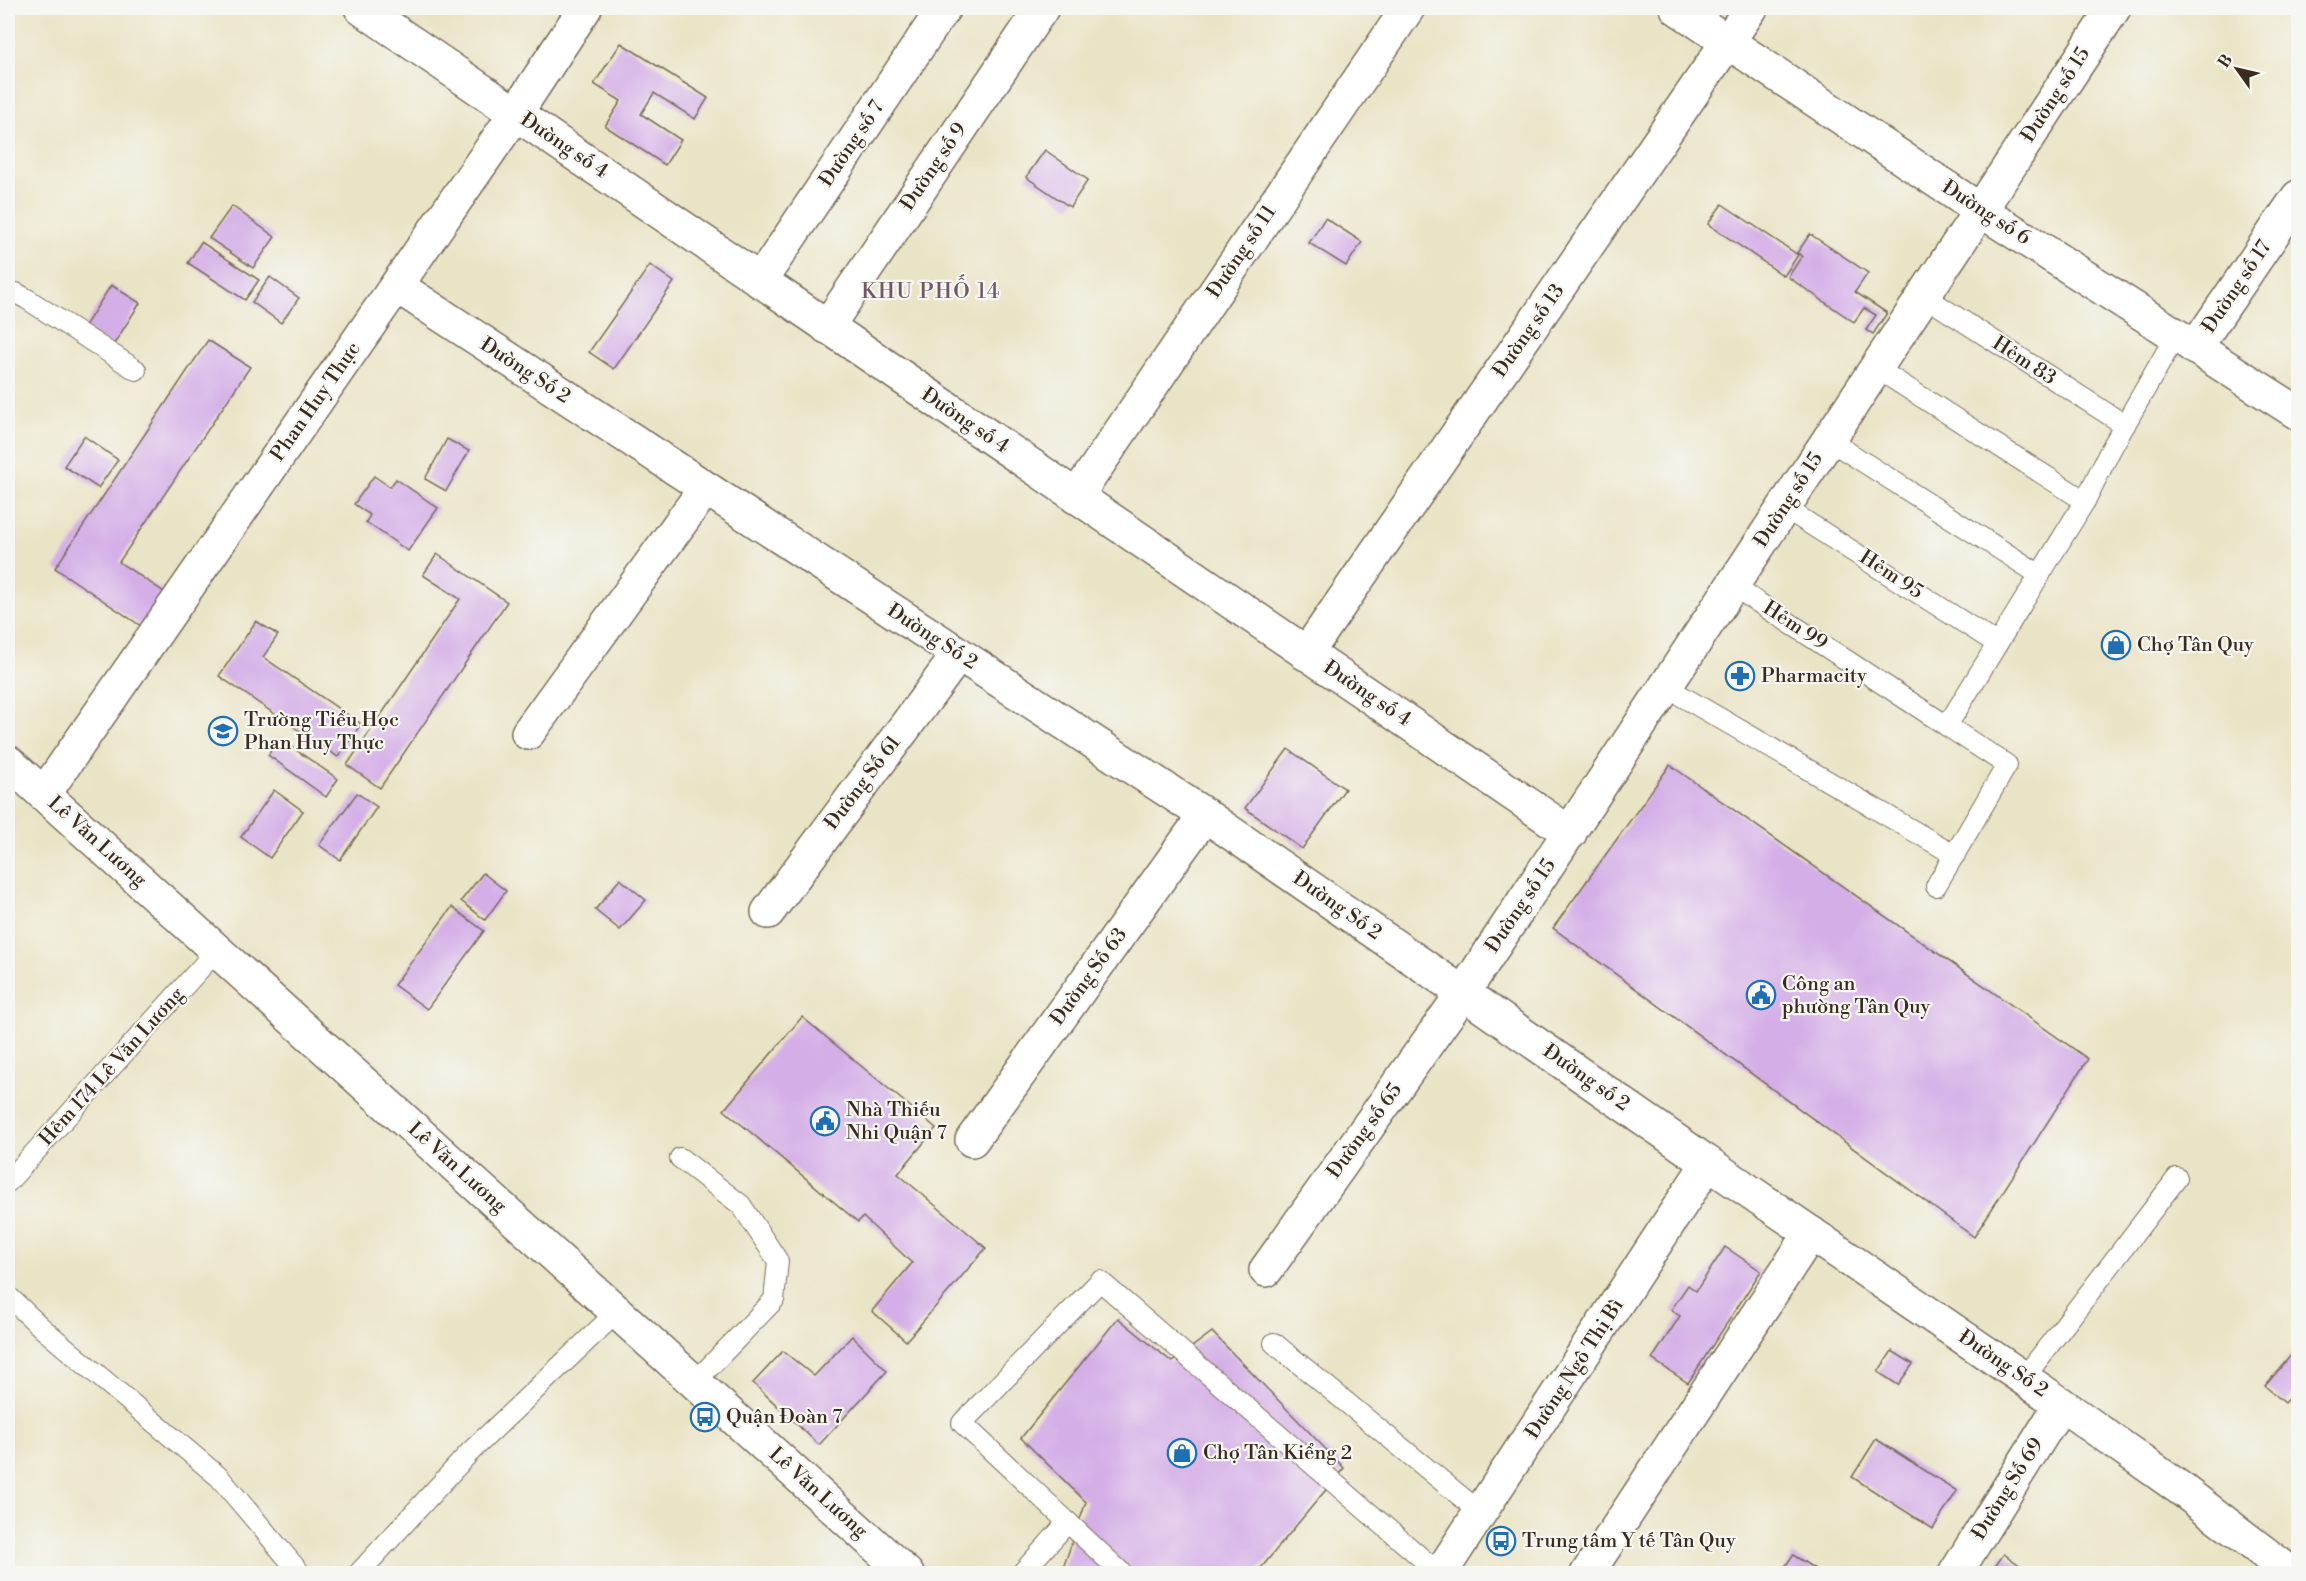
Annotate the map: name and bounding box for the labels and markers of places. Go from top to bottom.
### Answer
shop icon: Chợ Tân Quy [2100,629,2132,661]
place label: Chợ Tân Quy [2137,633,2254,658]
pharmacy icon: Pharmacity [1724,660,1756,692]
place label: Pharmacity [1761,664,1867,689]
place label: Trường Tiểu Học Phan Huy Thực [244,708,399,756]
school or university icon: Trường Tiểu Học Phan Huy Thực [207,715,239,747]
place label: Công an phường Tân Quy [1782,972,1931,1020]
public building icon: Công an phường Tân Quy [1745,979,1777,1011]
place label: Nhà Thiếu Nhi Quận 7 [846,1098,947,1146]
public building icon: Nhà Thiếu Nhi Quận 7 [809,1105,841,1137]
bus stop icon: Quận Đoàn 7 [689,1401,721,1433]
place label: Quận Đoàn 7 [726,1405,842,1430]
shop icon: Chợ Tân Kiểng 2 [1166,1437,1198,1469]
place label: Chợ Tân Kiểng 2 [1203,1441,1352,1466]
bus stop icon: Trung tâm Y tế Tân Quy [1485,1525,1517,1557]
place label: Trung tâm Y tế Tân Quy [1522,1529,1736,1554]

